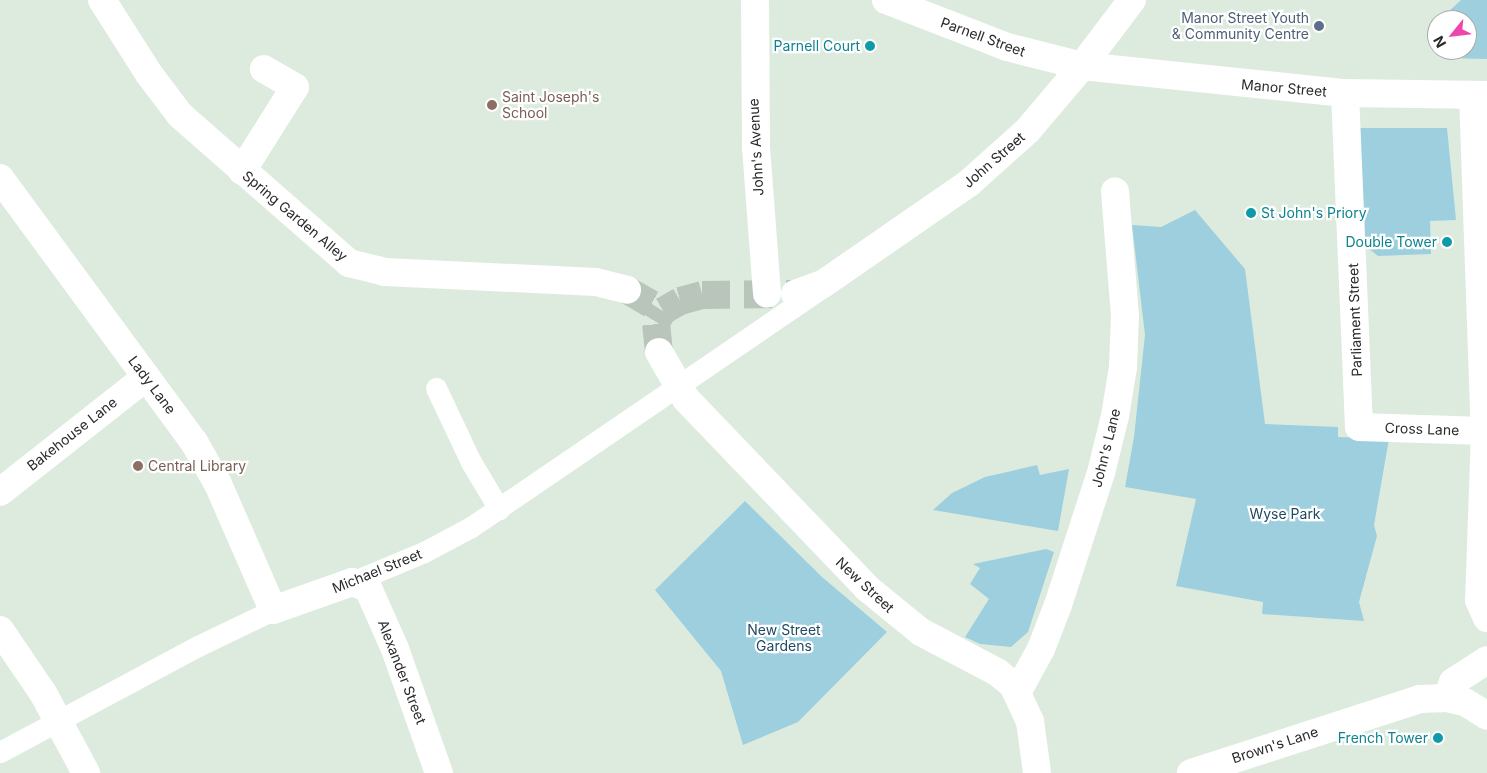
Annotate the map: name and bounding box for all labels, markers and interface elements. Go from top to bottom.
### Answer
place label: Manor Street Youth & Community Centre [1172,10,1309,42]
north arrow [1427,10,1477,60]
street label: Parnell Street [938,14,1028,60]
marker: Manor Street Youth & Community Centre [1313,20,1325,32]
text: N [1429,33,1449,51]
place label: Parnell Court [774,38,860,54]
marker: Parnell Court [864,40,876,52]
street label: Manor Street [1240,76,1328,100]
place label: Saint Joseph's School [502,89,599,121]
street label: John's Avenue [745,98,767,196]
marker: Saint Joseph's School [486,99,498,111]
street label: John Street [960,129,1028,191]
street label: Spring Garden Alley [239,167,351,265]
place label: St John's Priory [1261,205,1367,221]
marker: St John's Priory [1245,207,1257,219]
place label: Double Tower [1345,234,1437,250]
marker: Double Tower [1441,236,1453,248]
street label: Parliament Street [1345,263,1365,377]
street label: Lady Lane [125,353,179,417]
street label: Bakehouse Lane [24,394,120,474]
street label: John's Lane [1088,407,1124,489]
street label: Cross Lane [1384,419,1460,439]
place label: Central Library [148,458,246,474]
marker: Central Library [132,460,144,472]
park label: Wyse Park [1249,506,1321,522]
street label: Michael Street [330,545,424,597]
street label: New Street [832,554,898,616]
street label: Alexander Street [374,618,430,726]
park label: New Street Gardens [747,622,821,654]
street label: Brown's Lane [1230,723,1320,767]
place label: French Tower [1338,730,1428,746]
marker: French Tower [1432,732,1444,744]

